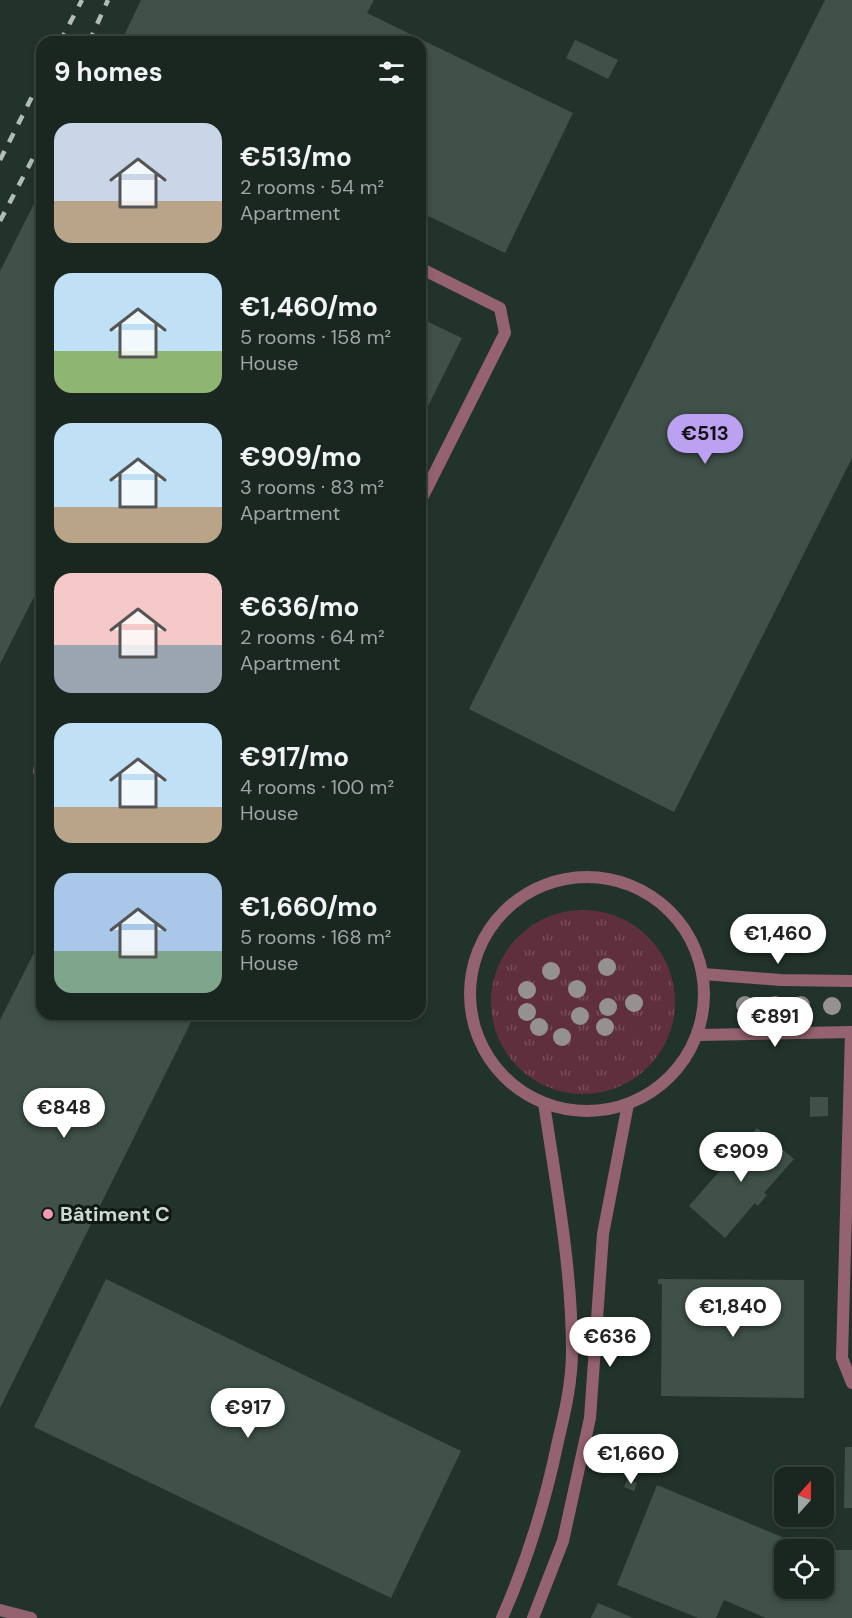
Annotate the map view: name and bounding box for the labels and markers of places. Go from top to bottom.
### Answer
pin: €513 [669,414,741,465]
pin: €1,460 [729,914,827,965]
pin: €891 [739,997,811,1048]
pin: €848 [28,1088,100,1139]
pin: €909 [705,1132,777,1183]
place label: Bâtiment C [60,1201,170,1227]
marker: Bâtiment C [41,1207,55,1221]
pin: €1,840 [684,1287,782,1338]
pin: €636 [574,1317,646,1368]
pin: €917 [212,1388,284,1439]
pin: €1,660 [582,1434,680,1485]

